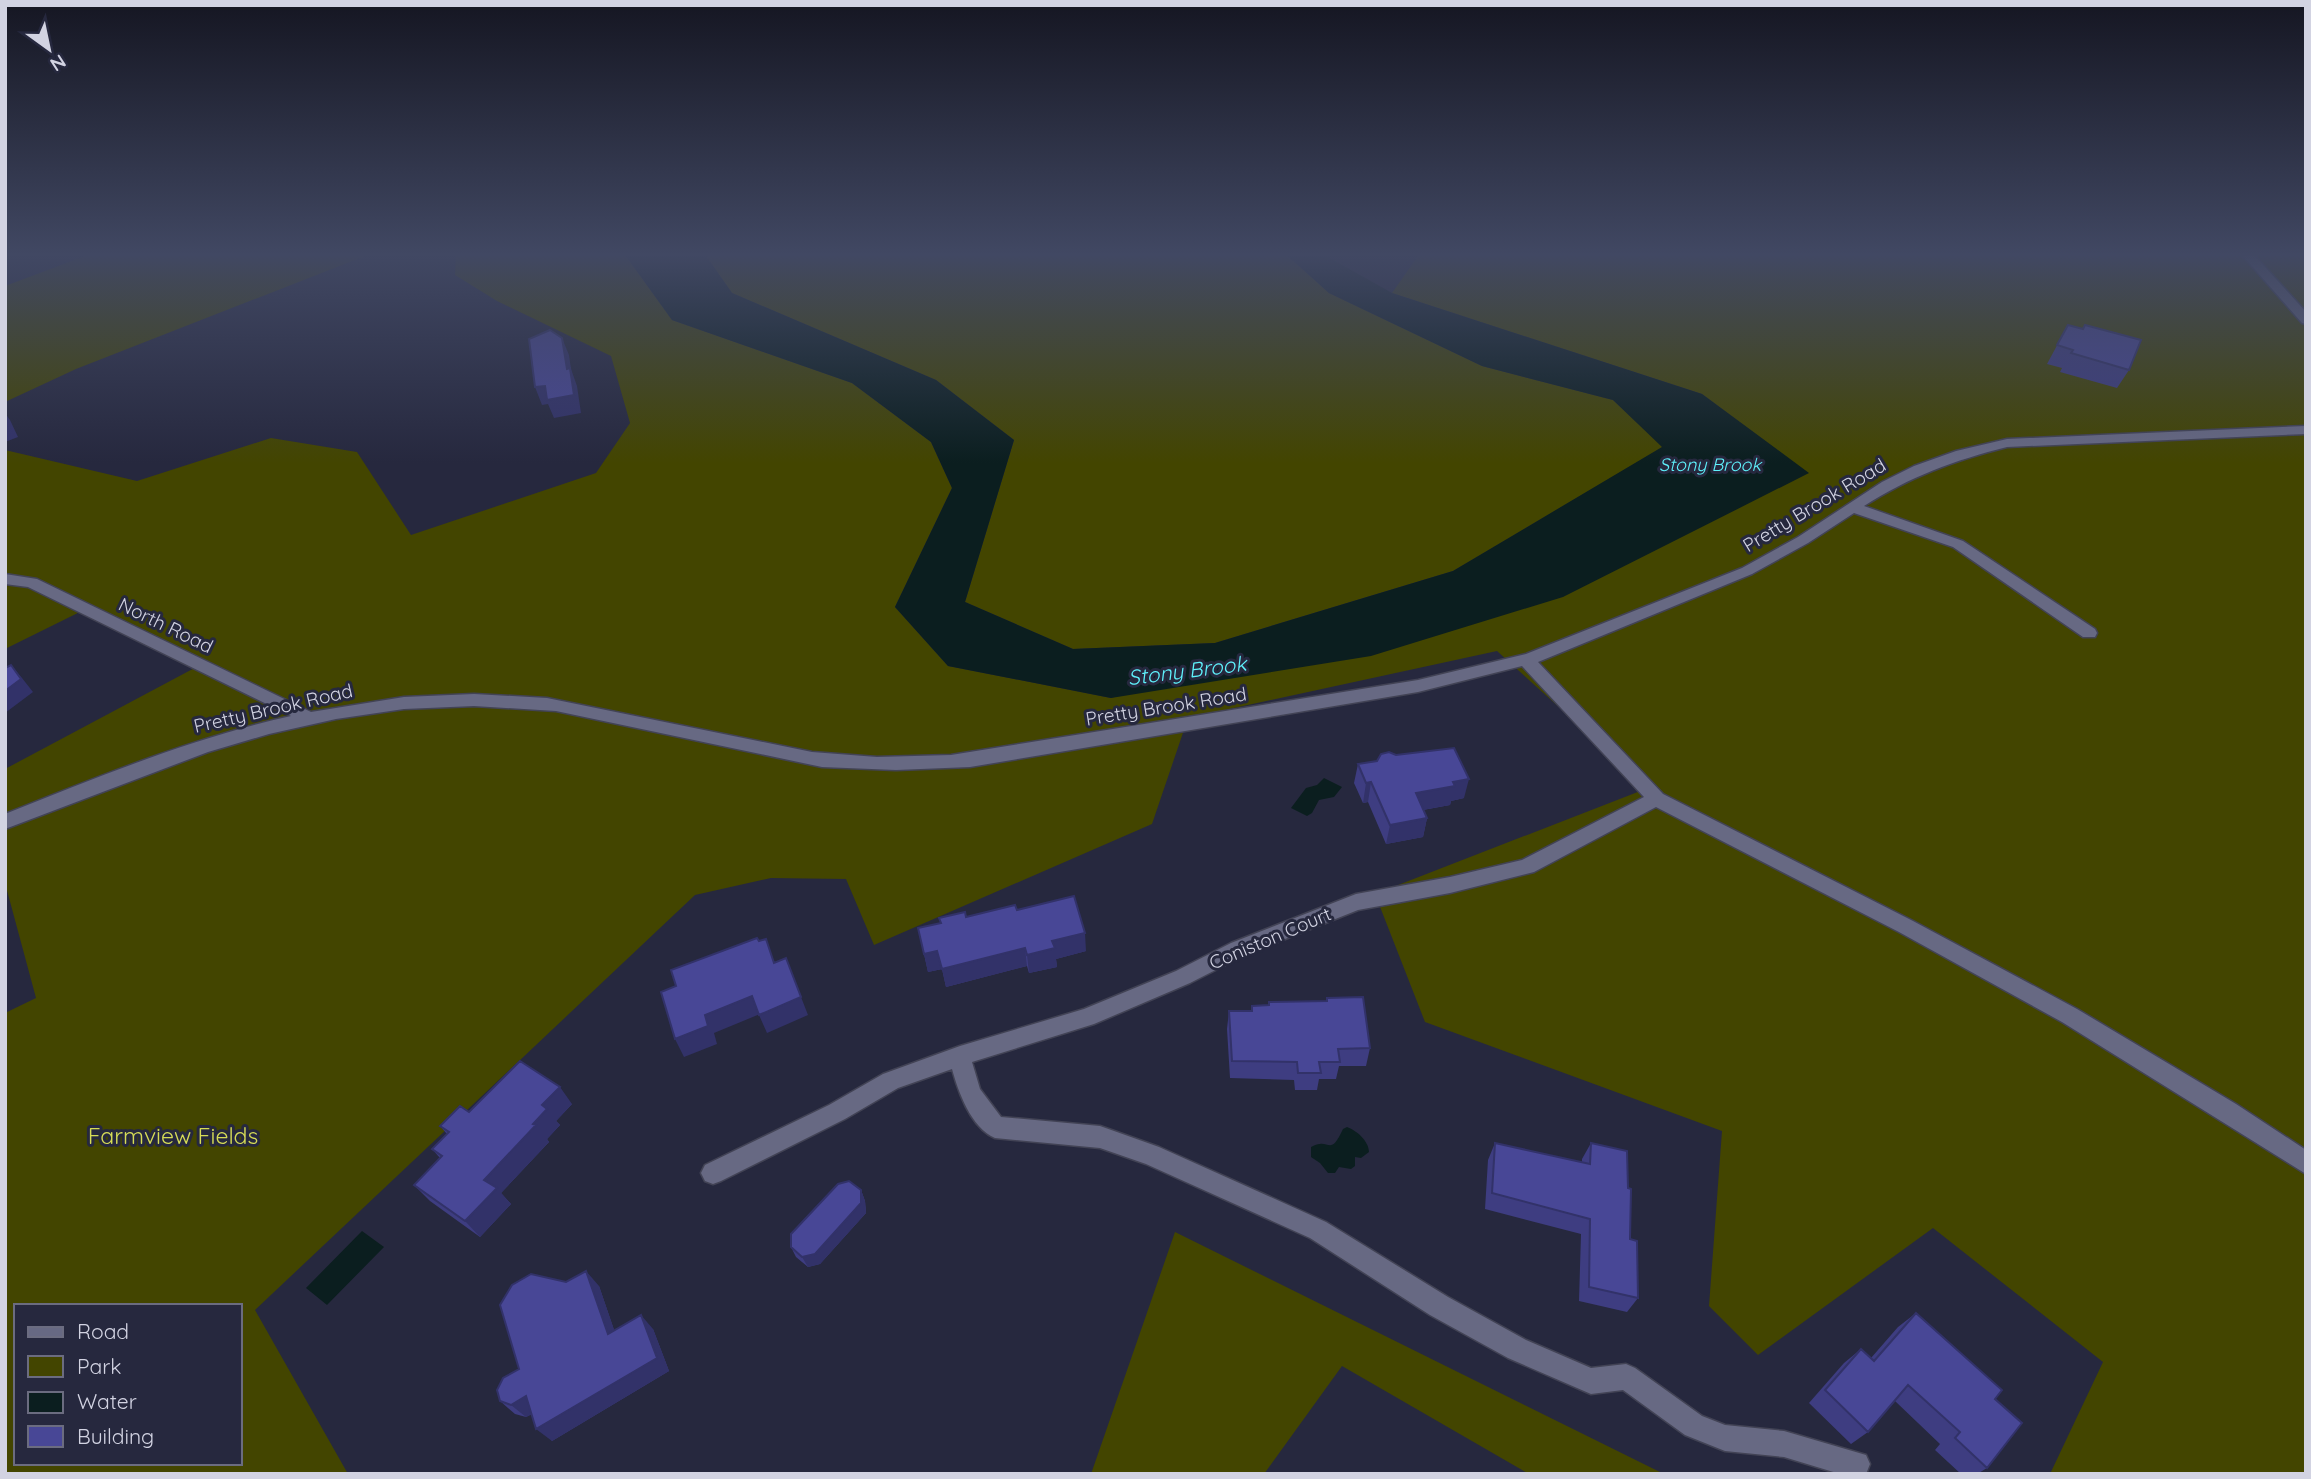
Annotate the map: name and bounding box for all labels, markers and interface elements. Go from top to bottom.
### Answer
north arrow [14,14,84,84]
text: N [46,49,71,77]
water label: Stony Brook [1659,453,1762,476]
street label: Pretty Brook Road [1738,453,1890,557]
street label: North Road [115,592,217,658]
water label: Stony Brook [1126,650,1249,690]
street label: Pretty Brook Road [191,678,355,738]
street label: Pretty Brook Road [1084,681,1248,731]
street label: Coniston Court [1205,901,1335,975]
park label: Farmview Fields [88,1121,258,1150]
legend [14,1304,242,1465]
text: Road [77,1318,129,1344]
text: Park [77,1353,121,1379]
text: Water [77,1388,137,1414]
text: Building [77,1423,154,1449]

